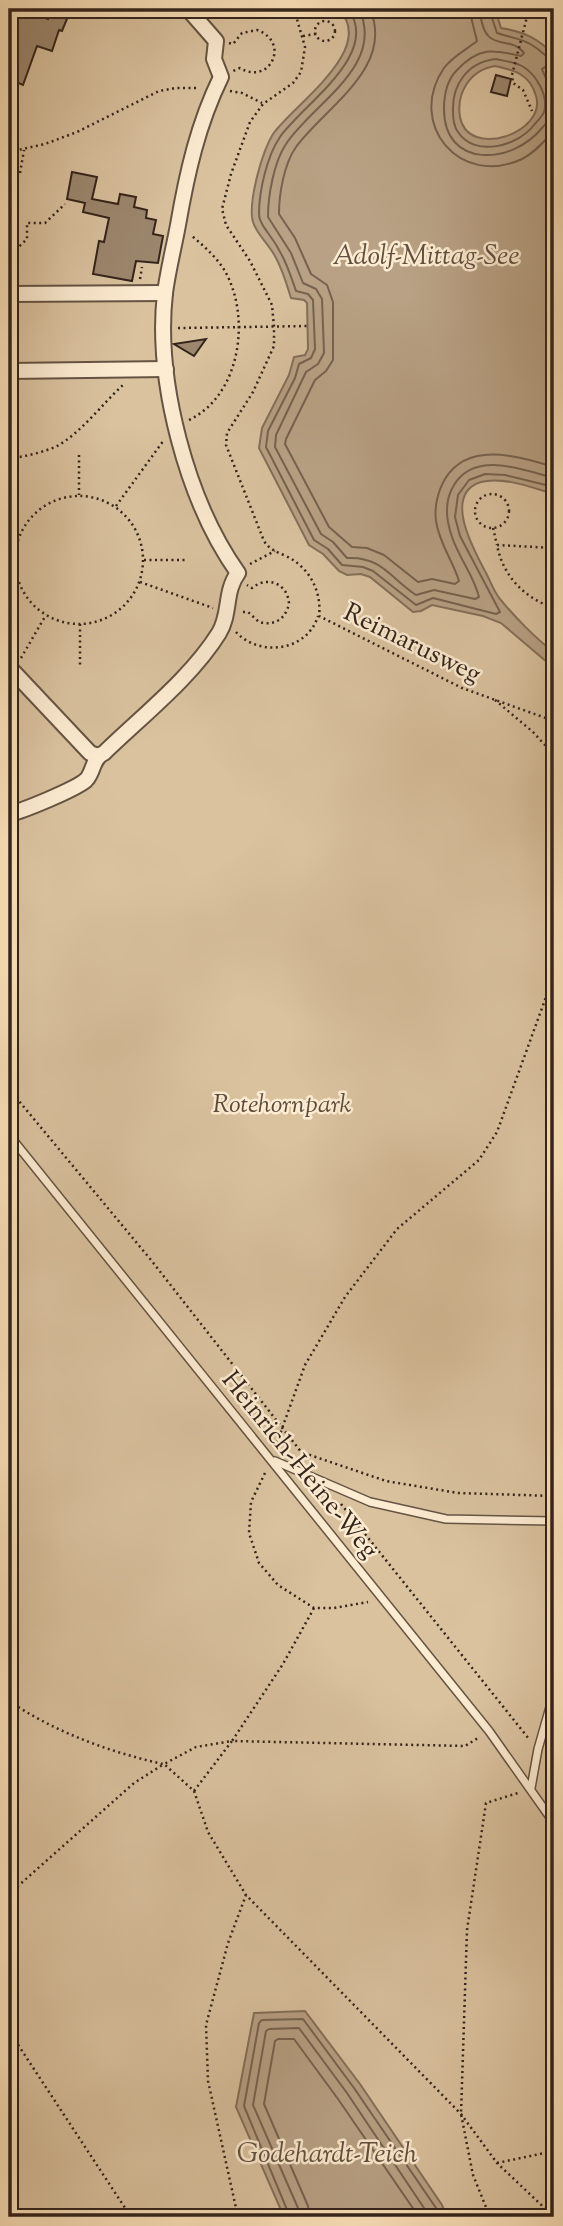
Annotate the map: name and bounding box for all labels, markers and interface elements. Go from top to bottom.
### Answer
water label: Adolf-Mittag-See [332,237,520,277]
street label: Reimarusweg [337,595,487,694]
park label: Rotehornpark [213,1087,352,1124]
street label: Heinrich-Heine-Weg [212,1364,386,1567]
water label: Godehardt-Teich [237,2135,418,2175]

